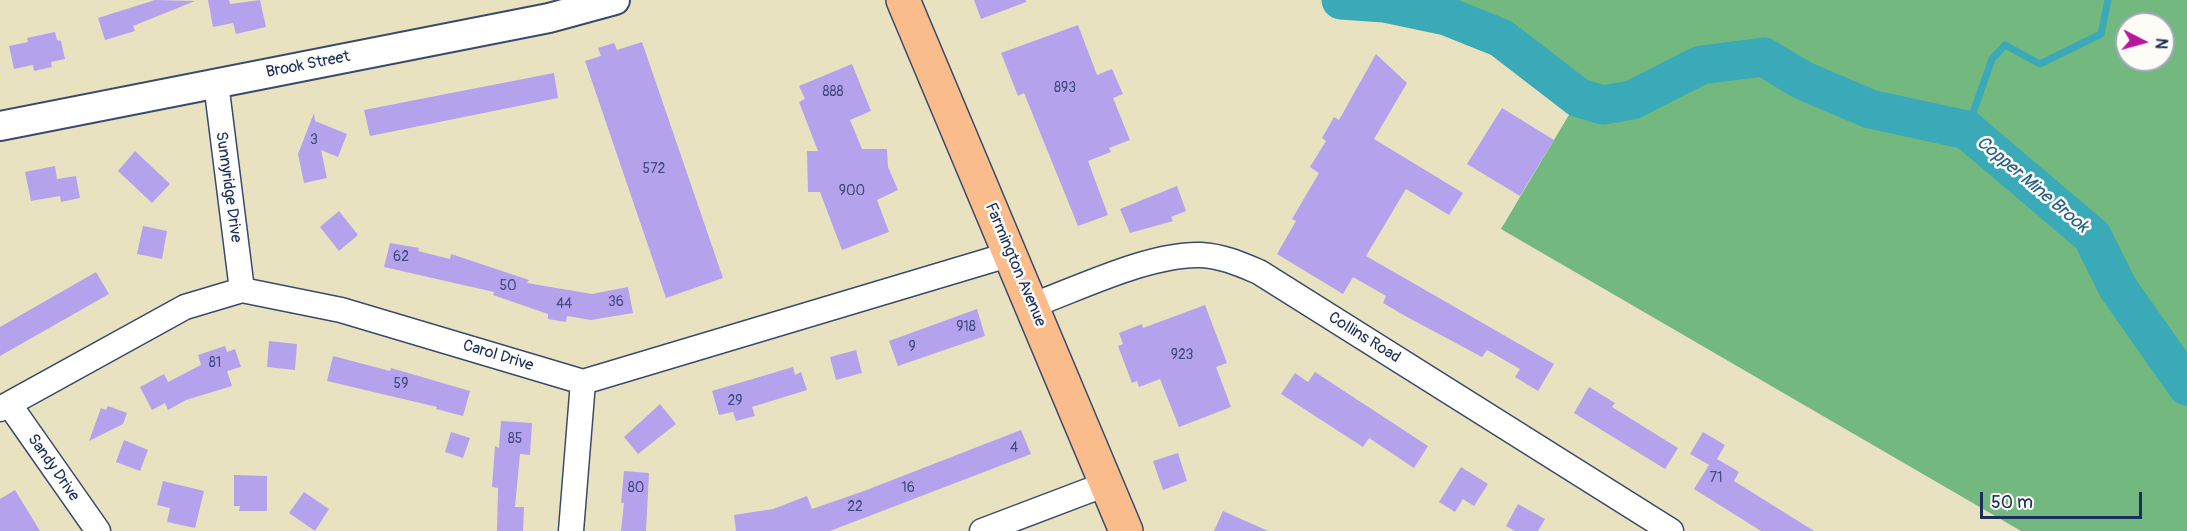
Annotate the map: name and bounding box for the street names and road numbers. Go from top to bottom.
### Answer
street label: Brook Street [264,47,352,83]
street label: Sunnyridge Drive [211,130,245,244]
street label: Farmington Avenue [980,200,1050,330]
street label: Collins Road [1324,308,1404,368]
street label: Carol Drive [460,336,536,376]
street label: Sandy Drive [23,431,83,505]

